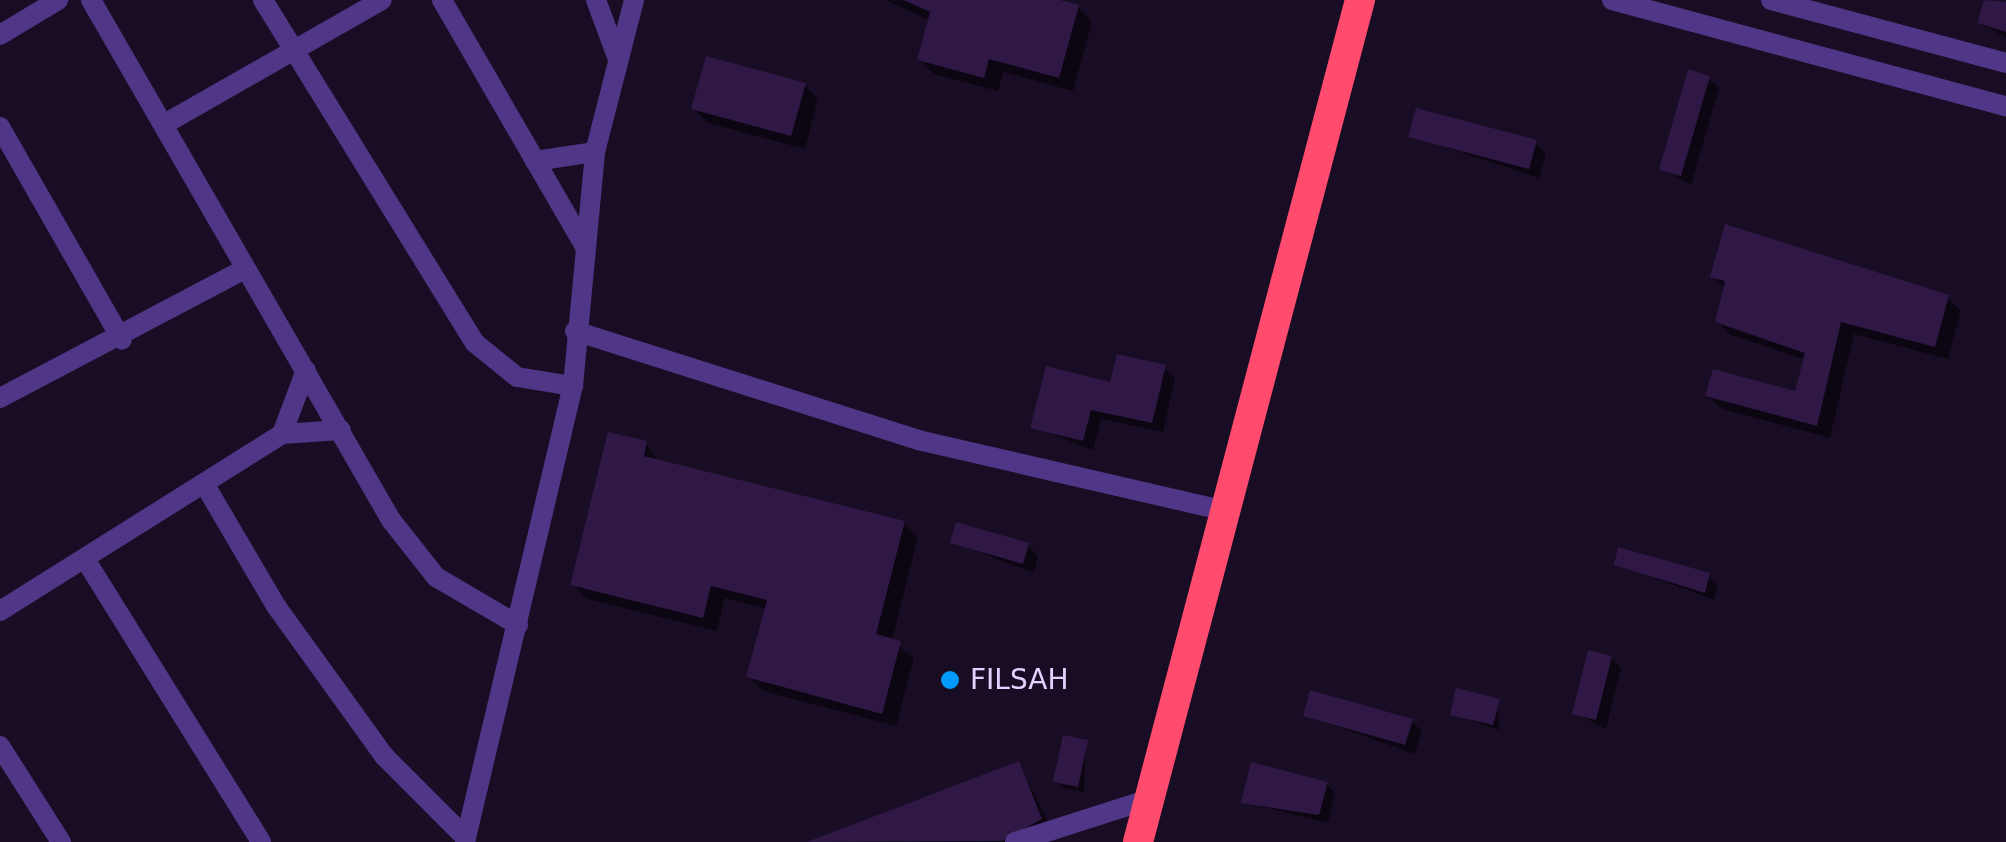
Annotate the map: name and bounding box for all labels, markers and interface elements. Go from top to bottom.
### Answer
place label: FILSAH [970,663,1068,697]
marker: FILSAH [939,669,961,691]

